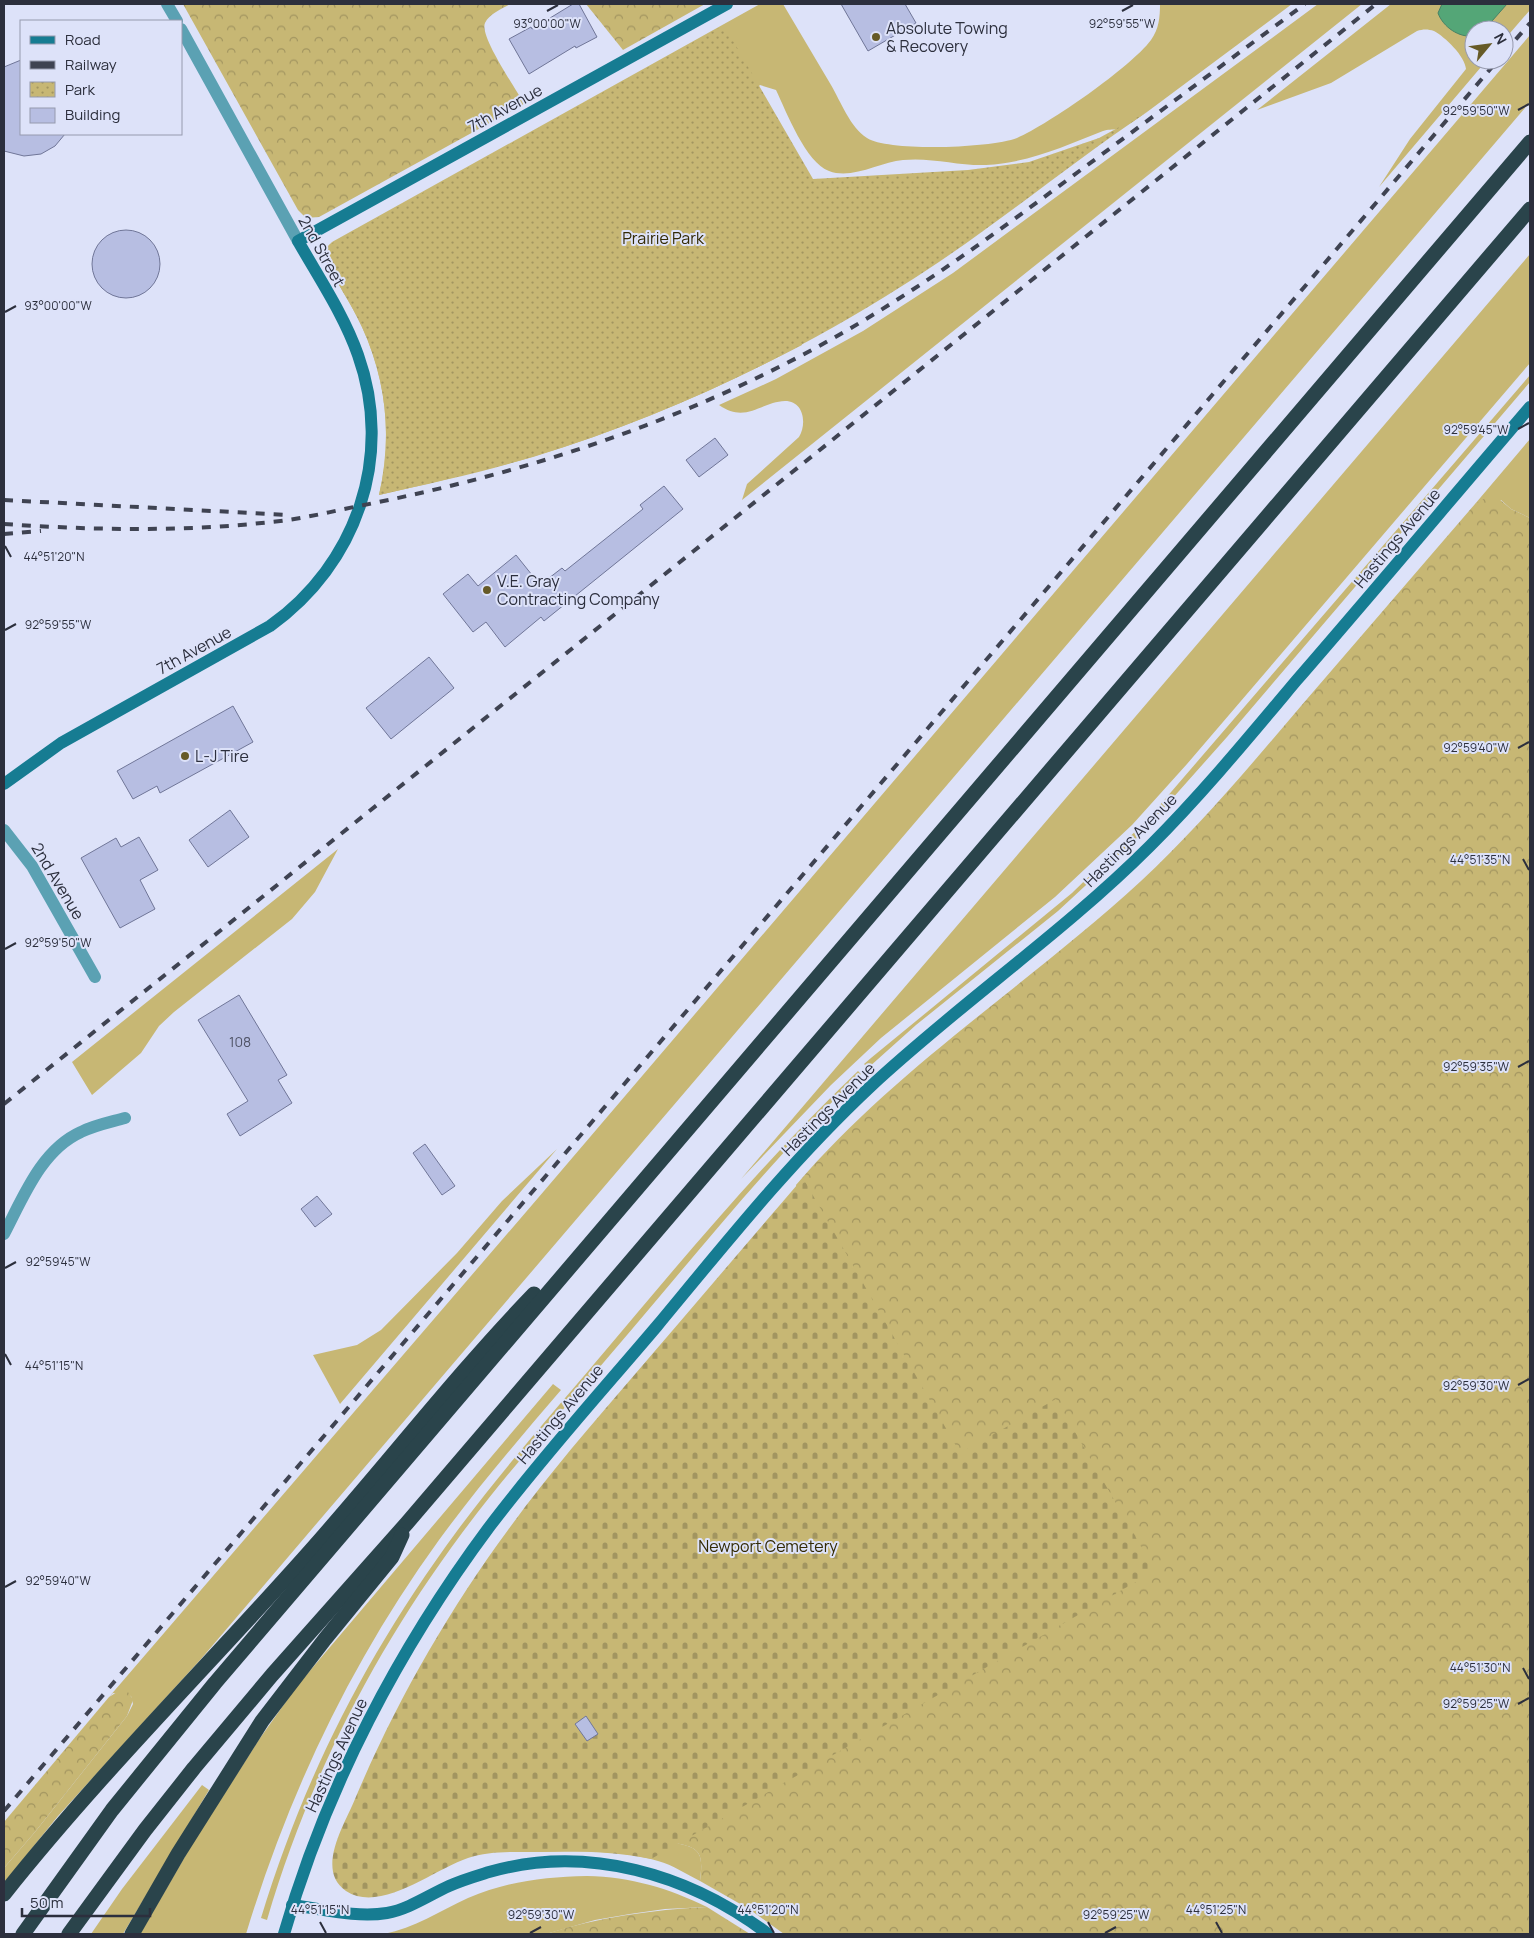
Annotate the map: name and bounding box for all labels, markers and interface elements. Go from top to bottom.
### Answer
text: 93°00'00"W [513,15,581,32]
text: 92°59'55"W [1089,15,1156,32]
place label: Absolute Towing & Recovery [886,17,1008,57]
legend [20,20,182,135]
north arrow [1464,20,1514,70]
text: Road [65,29,101,50]
text: N [1490,29,1512,47]
marker: Absolute Towing & Recovery [870,31,882,43]
text: Railway [65,54,117,75]
text: Park [65,79,95,100]
street label: 7th Avenue [464,79,546,137]
text: 92°59'50"W [1443,102,1510,119]
text: Building [65,104,120,125]
street label: 2nd Street [293,211,351,291]
park label: Prairie Park [622,227,705,249]
text: 93°00'00"W [24,297,92,314]
text: 92°59'45"W [1443,421,1509,438]
street label: Hastings Avenue [1349,484,1445,592]
text: 44°51'20"N [24,548,84,565]
place label: V.E. Gray Contracting Company [497,570,660,610]
marker: V.E. Gray Contracting Company [481,584,493,596]
text: 92°59'55"W [25,616,92,633]
street label: 7th Avenue [153,621,235,679]
text: 92°59'40"W [1443,739,1510,756]
place label: L-J Tire [195,745,249,767]
marker: L-J Tire [179,750,191,762]
street label: Hastings Avenue [1078,788,1182,892]
street label: 2nd Avenue [26,838,90,924]
text: 44°51'35"N [1450,851,1510,868]
text: 92°59'50"W [25,934,92,951]
house number: 108 [229,1032,251,1051]
street label: Hastings Avenue [776,1057,880,1161]
text: 92°59'35"W [1443,1058,1510,1075]
text: 92°59'45"W [25,1253,91,1270]
text: 44°51'15"N [25,1357,83,1374]
street label: Hastings Avenue [512,1360,608,1468]
text: 92°59'30"W [1443,1377,1510,1394]
park label: Newport Cemetery [698,1535,838,1557]
text: 92°59'40"W [25,1572,92,1589]
text: 44°51'30"N [1450,1659,1510,1676]
street label: Hastings Avenue [300,1694,372,1816]
text: 92°59'25"W [1443,1695,1510,1712]
scale bar [22,1886,150,1918]
text: 50 m [30,1892,64,1913]
text: 44°51'15"N [291,1901,349,1918]
text: 44°51'20"N [738,1901,798,1918]
text: 44°51'25"N [1186,1901,1246,1918]
text: 92°59'30"W [508,1906,575,1923]
text: 92°59'25"W [1083,1906,1150,1923]

